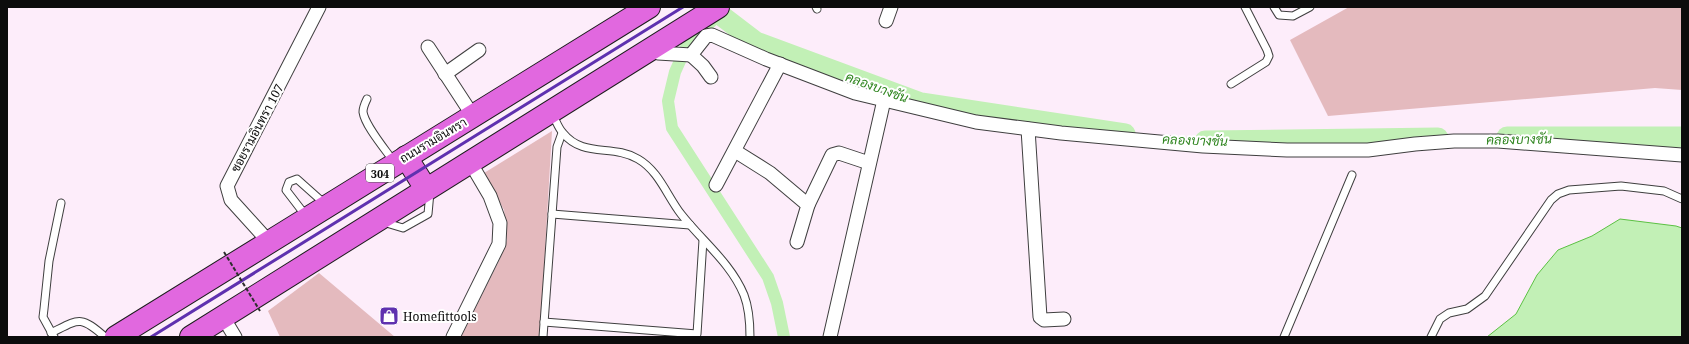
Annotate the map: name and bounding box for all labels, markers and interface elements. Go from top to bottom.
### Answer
water label: คลองบางชัน [843,67,912,107]
street label: ซอยรามอินทรา 107 [227,81,288,175]
street label: ถนนรามอินทรา [396,113,470,167]
water label: คลองบางชัน [1486,129,1553,149]
water label: คลองบางชัน [1162,130,1229,150]
road number: 304 [366,164,394,182]
shop icon: Homefittools [378,305,400,327]
place label: Homefittools [403,308,477,325]

